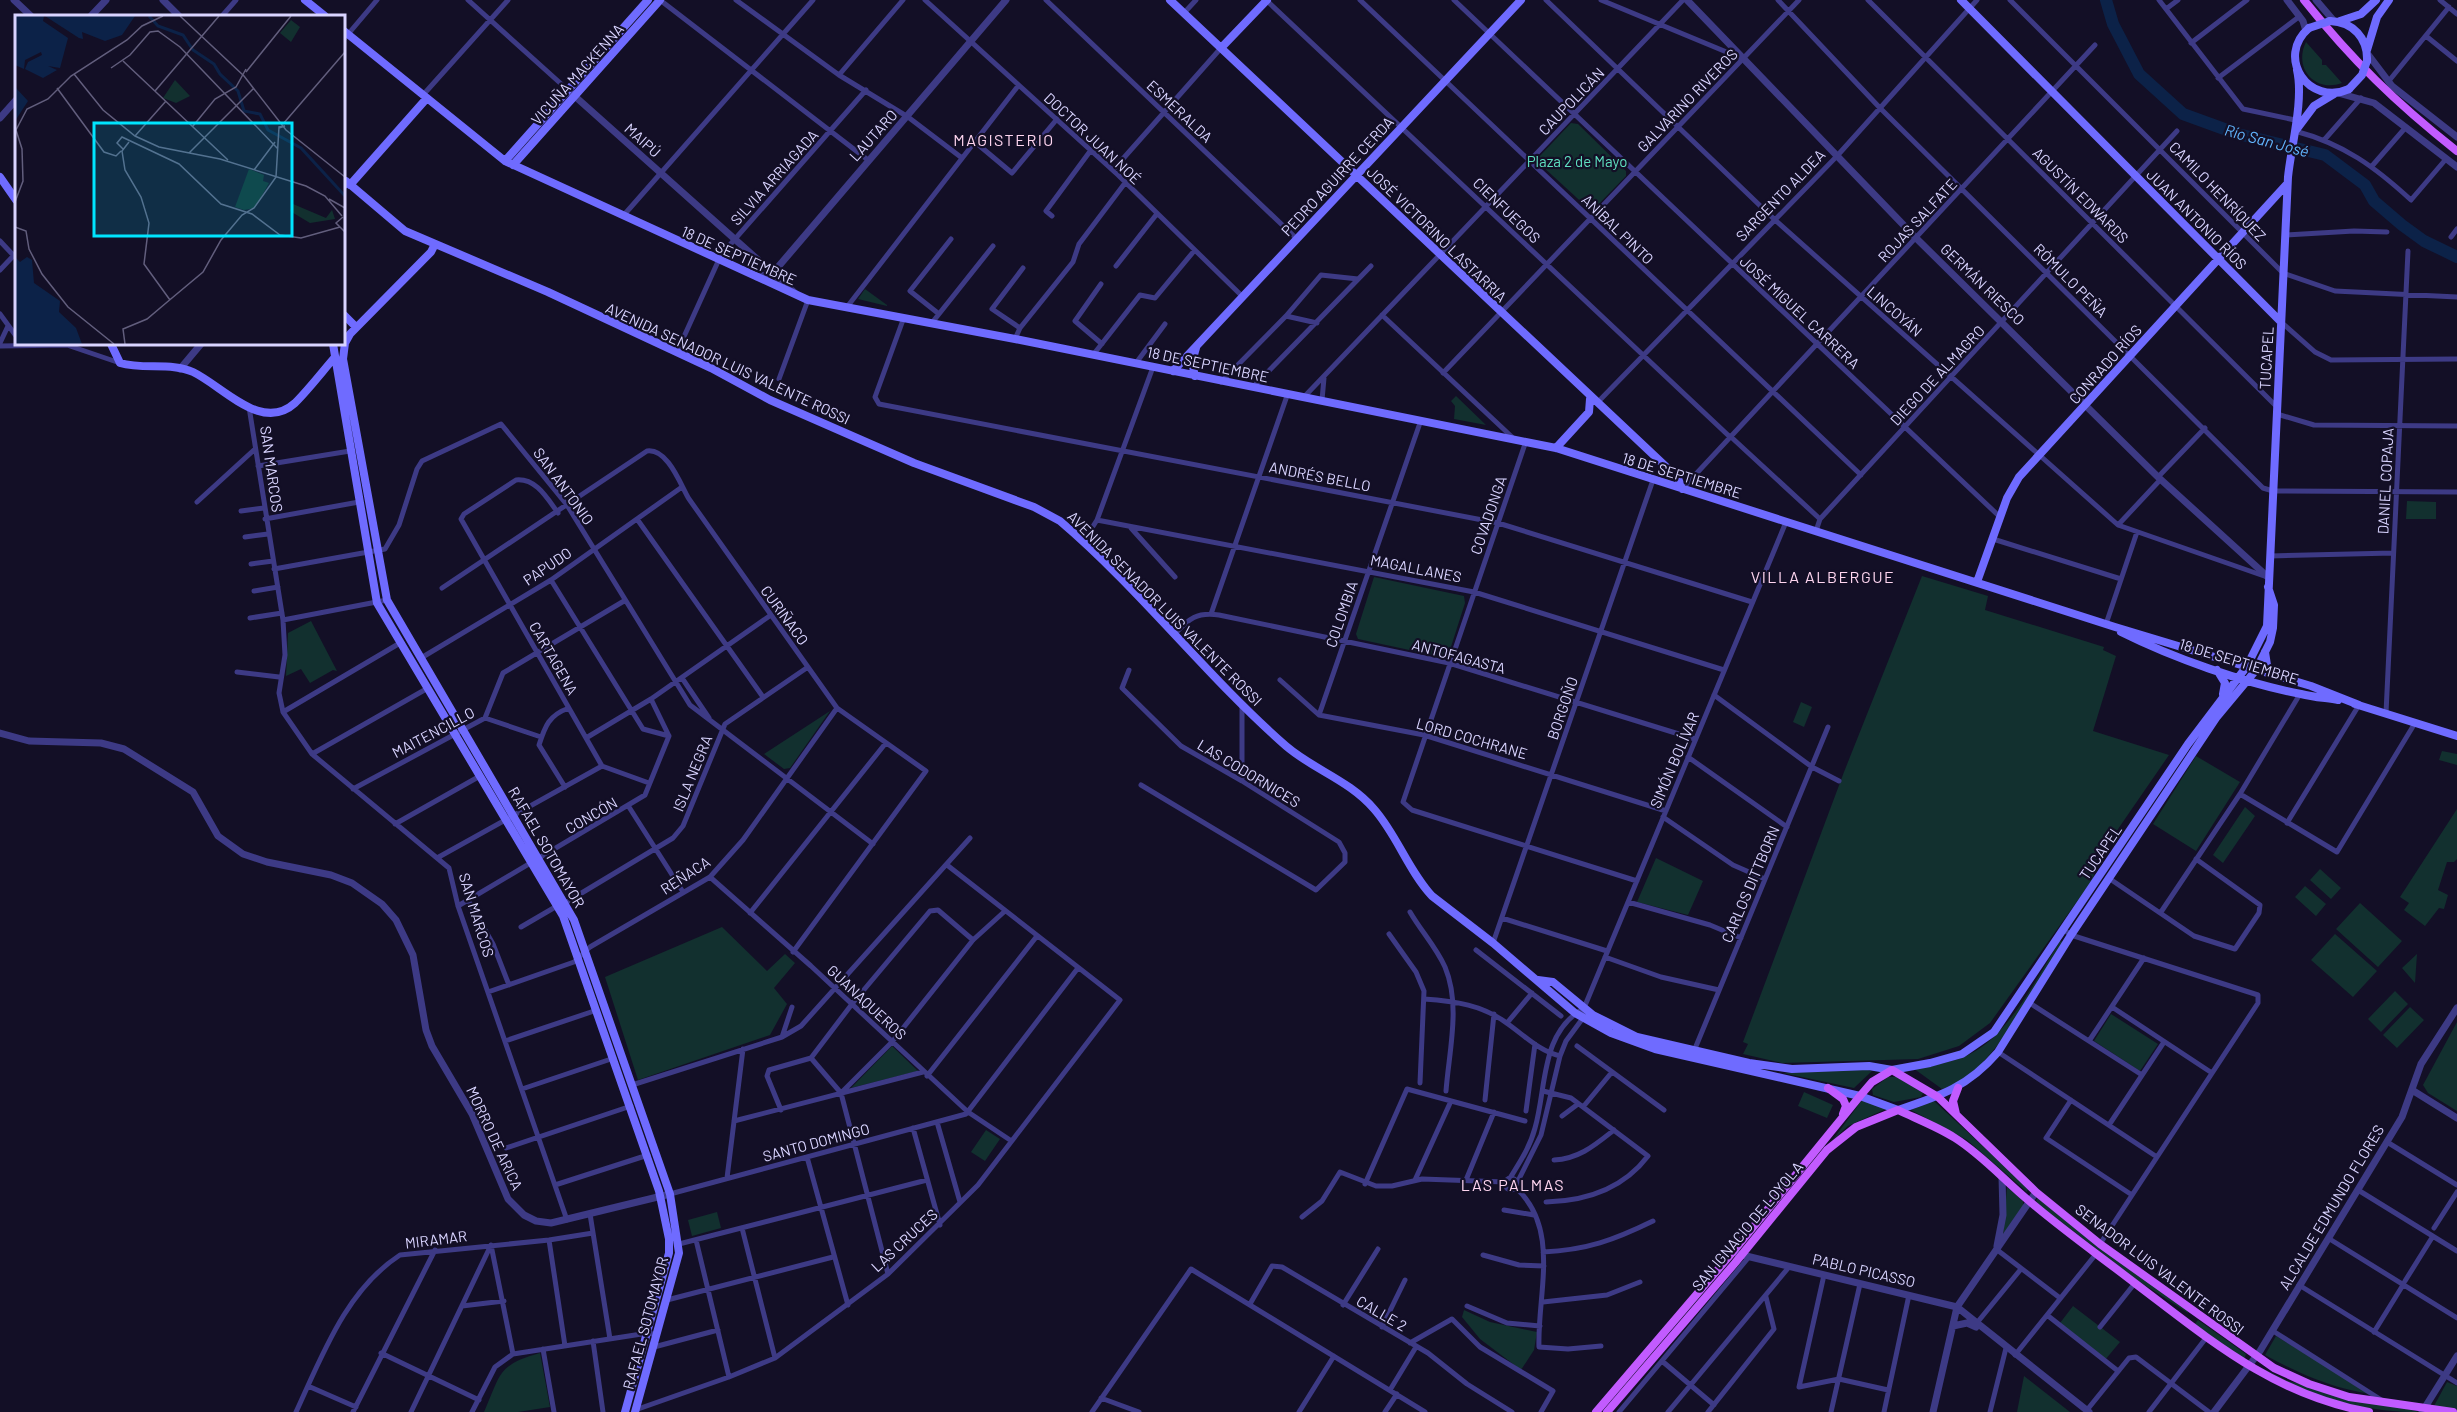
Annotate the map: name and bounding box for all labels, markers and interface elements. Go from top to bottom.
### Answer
inset map [15,15,345,345]
street label: VICUÑA MACKENNA [527,20,627,128]
street label: GALVARINO RIVEROS [1633,45,1741,155]
street label: CAUPOLICÁN [1534,64,1608,138]
street label: ESMERALDA [1143,76,1217,146]
street label: DOCTOR JUAN NOÉ [1041,88,1145,188]
street label: LAUTARO [845,105,901,165]
street label: PEDRO AGUIRRE CERDA [1277,113,1397,239]
street label: MAIPÚ [621,119,665,161]
water label: Río San José [2223,120,2311,160]
street label: SILVIA ARRIAGADA [726,126,822,228]
district label: MAGISTERIO [953,130,1055,149]
street label: CAMILO HENRÍQUEZ [2166,137,2270,245]
street label: AGUSTÍN EDWARDS [2029,143,2133,247]
street label: SARGENTO ALDEA [1732,145,1828,245]
park label: Plaza 2 de Mayo [1527,152,1627,170]
street label: JOSÉ VICTORINO LASTARRIA [1363,162,1511,306]
street label: JUAN ANTONIO RÍOS [2143,165,2251,273]
street label: CIENFUEGOS [1470,173,1544,247]
street label: ROJAS SALFATE [1874,175,1960,265]
street label: ANÍBAL PINTO [1578,190,1658,268]
street label: 18 DE SEPTIEMBRE [679,222,799,288]
street label: GERMÁN RIESCO [1937,239,2029,329]
street label: RÓMULO PEÑA [2030,239,2112,321]
street label: JOSÉ MIGUEL CARRERA [1736,252,1864,372]
street label: LINCOYÁN [1864,282,1926,340]
street label: AVENIDA SENADOR LUIS VALENTE ROSSI [603,298,853,428]
street label: DIEGO DE ALMAGRO [1886,321,1988,429]
street label: CONRADO RÍOS [2065,321,2145,407]
street label: TUCAPEL [2255,326,2277,390]
street label: 18 DE SEPTIEMBRE [1145,342,1271,386]
street label: SAN MARCOS [257,425,287,513]
street label: DANIEL COPAJA [2373,427,2397,535]
street label: SAN ANTONIO [530,444,598,528]
street label: 18 DE SEPTIEMBRE [1620,448,1744,502]
street label: ANDRÉS BELLO [1268,457,1372,495]
street label: COVADONGA [1466,473,1510,557]
street label: AVENIDA SENADOR LUIS VALENTE ROSSI [1064,507,1266,709]
street label: PAPUDO [519,543,575,589]
street label: MAGALLANES [1369,550,1463,586]
district label: VILLA ALBERGUE [1751,567,1895,586]
street label: COLOMBIA [1321,578,1361,650]
street label: CURIÑACO [757,582,813,648]
street label: CARTAGENA [526,618,582,698]
street label: 18 DE SEPTIEMBRE [2177,634,2301,688]
street label: ANTOFAGASTA [1410,635,1508,677]
street label: BORGOÑO [1543,674,1581,742]
street label: MAITENCILLO [389,703,477,761]
street label: SIMÓN BOLÍVAR [1646,709,1702,811]
street label: LORD COCHRANE [1415,714,1529,762]
street label: ISLA NEGRA [668,732,716,814]
street label: LAS CODORNICES [1194,735,1304,811]
street label: RAFAEL SOTOMAYOR [505,783,589,911]
street label: CONCÓN [562,793,620,837]
street label: TUCAPEL [2075,821,2125,883]
street label: CARLOS DITTBORN [1717,823,1783,945]
street label: REÑACA [657,852,713,898]
street label: SAN MARCOS [456,871,498,959]
street label: GUANAQUEROS [824,961,910,1043]
street label: MORRO DE ARICA [463,1083,527,1193]
street label: SANTO DOMINGO [761,1119,871,1165]
street label: ALCALDE EDMUNDO FLORES [2275,1121,2387,1293]
street label: SAN IGNACIO DE LOYOLA [1688,1158,1806,1294]
district label: LAS PALMAS [1461,1175,1565,1194]
street label: SENADOR LUIS VALENTE ROSSI [2072,1200,2248,1338]
street label: LAS CRUCES [867,1205,941,1275]
street label: MIRAMAR [404,1226,468,1252]
street label: PABLO PICASSO [1811,1249,1917,1291]
street label: RAFAEL SOTOMAYOR [619,1255,671,1391]
street label: CALLE 2 [1354,1291,1410,1335]

